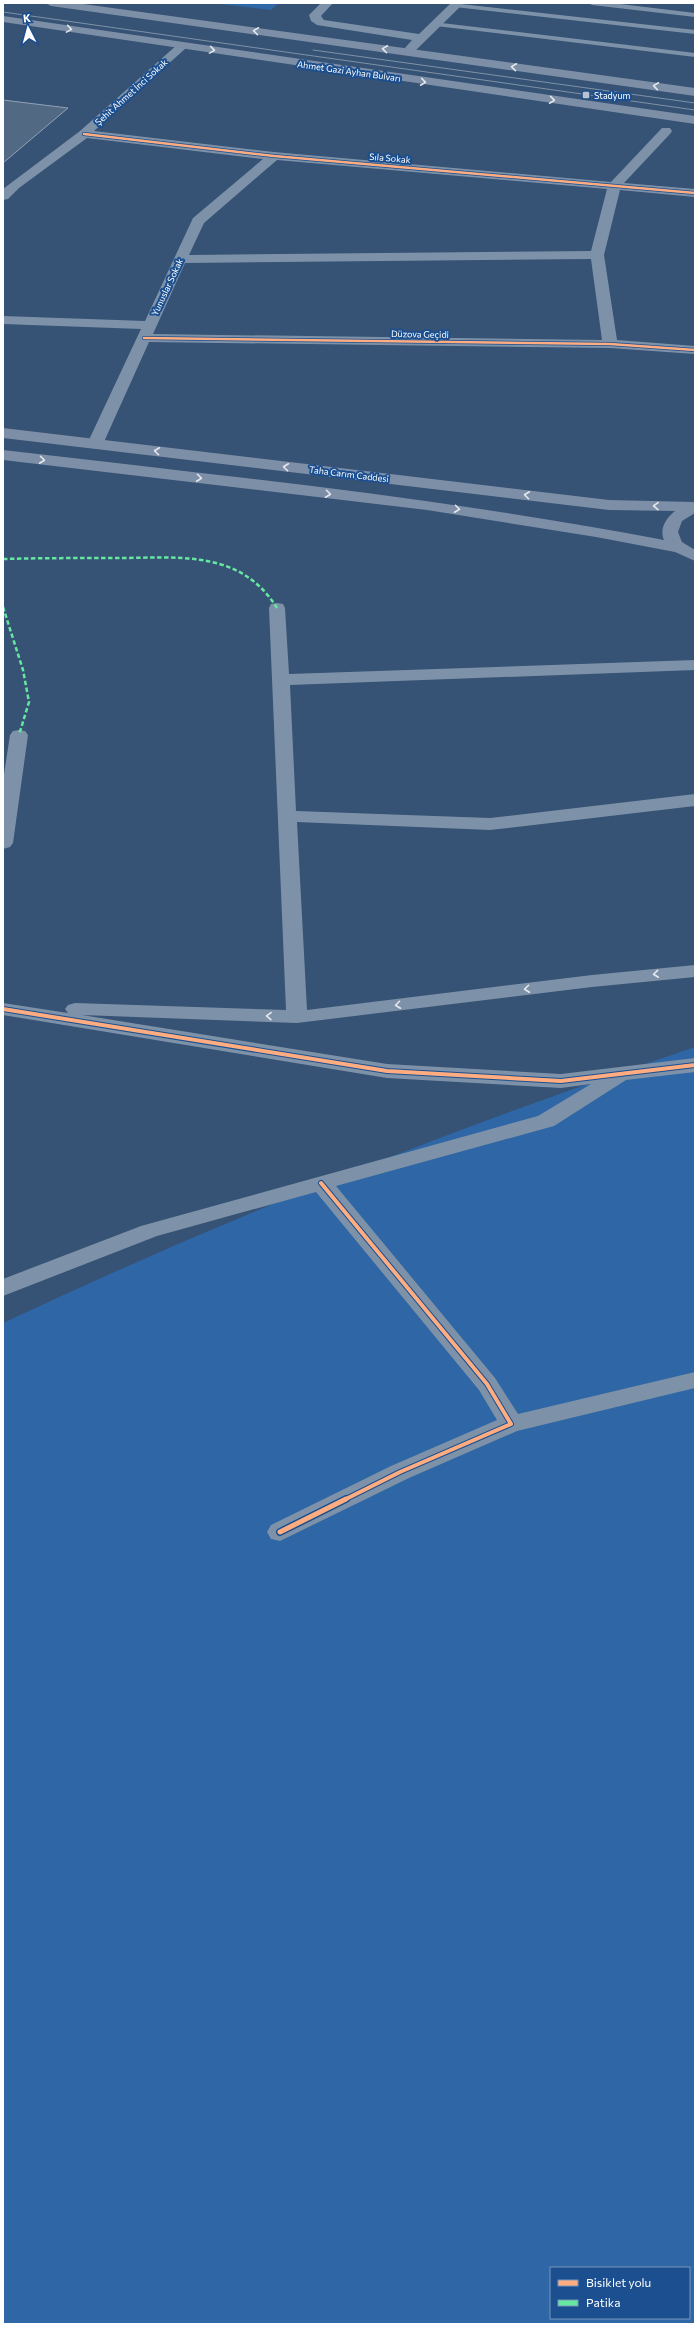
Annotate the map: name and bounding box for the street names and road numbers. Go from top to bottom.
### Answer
street label: Şehit Ahmet İnci Sokak [93,57,170,127]
street label: Ahmet Gazi Ayhan Bulvarı [296,58,402,84]
street label: Sıla Sokak [369,151,411,165]
street label: Yunuslar Sokak [149,256,185,317]
street label: Düzova Geçidi [391,328,449,340]
street label: Taha Carım Caddesi [309,464,389,484]

